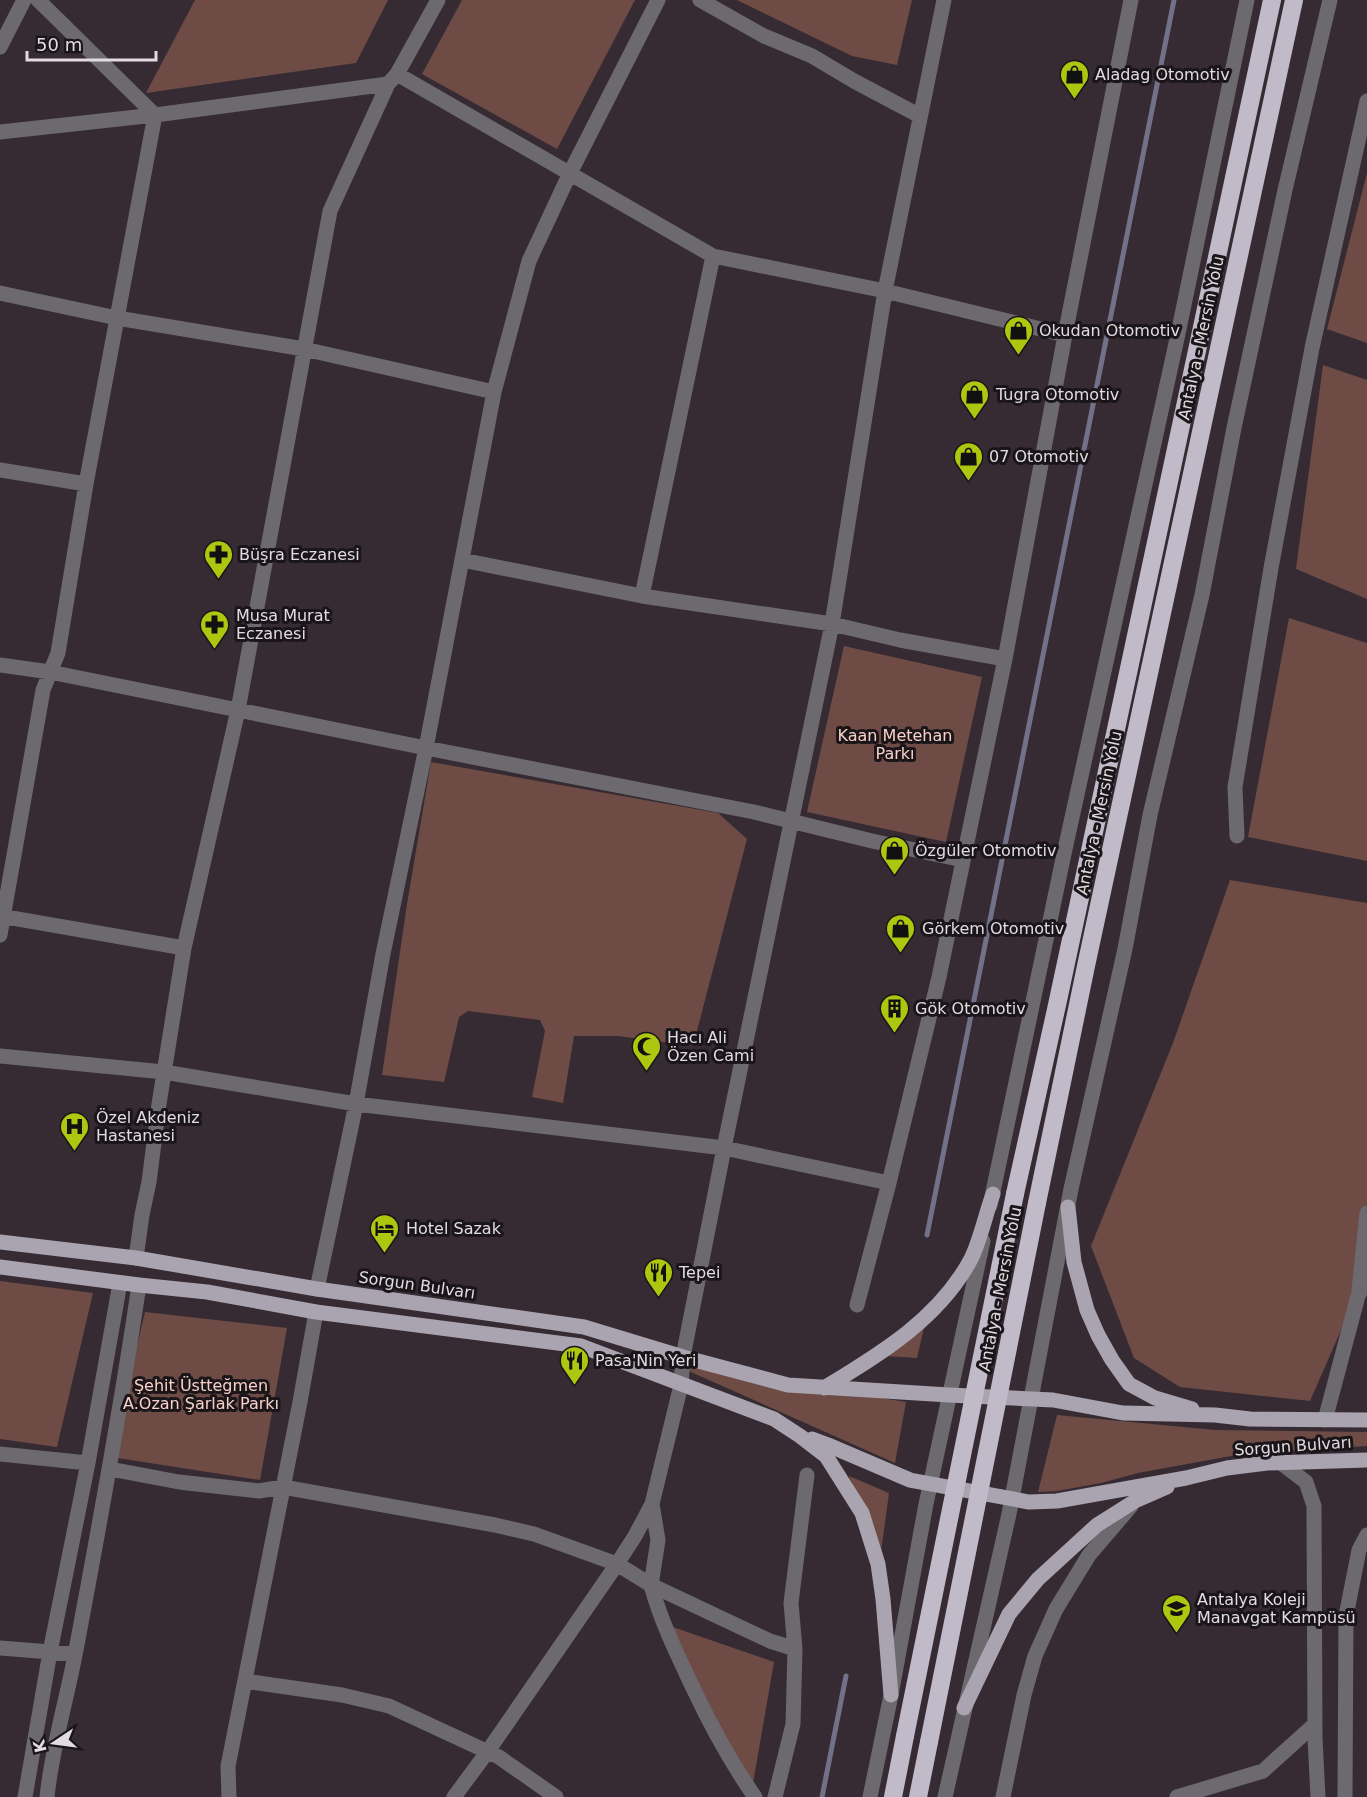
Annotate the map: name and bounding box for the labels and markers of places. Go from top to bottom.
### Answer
shop icon: Aladag Otomotiv [1058,58,1090,100]
place label: Aladag Otomotiv [1095,65,1230,84]
shop icon: Okudan Otomotiv [1002,314,1034,356]
place label: Okudan Otomotiv [1039,321,1180,340]
shop icon: Tugra Otomotiv [959,378,991,420]
place label: Tugra Otomotiv [995,385,1119,404]
shop icon: 07 Otomotiv [952,440,984,482]
place label: 07 Otomotiv [989,447,1089,466]
pharmacy icon: Büşra Eczanesi [202,538,234,580]
place label: Büşra Eczanesi [239,545,360,564]
place label: Musa Murat Eczanesi [236,606,330,643]
pharmacy icon: Musa Murat Eczanesi [199,608,231,650]
shop icon: Özgüler Otomotiv [878,834,910,876]
place label: Özgüler Otomotiv [915,841,1056,860]
shop icon: Görkem Otomotiv [885,912,917,954]
place label: Görkem Otomotiv [922,919,1064,938]
building icon: Gök Otomotiv [878,992,910,1034]
place label: Gök Otomotiv [915,999,1026,1018]
place label: Hacı Ali Özen Cami [667,1028,754,1065]
mosque icon: Hacı Ali Özen Cami [630,1030,662,1072]
place label: Özel Akdeniz Hastanesi [96,1108,200,1145]
hospital icon: Özel Akdeniz Hastanesi [59,1110,91,1152]
hotel icon: Hotel Sazak [369,1212,401,1254]
place label: Hotel Sazak [406,1219,502,1238]
restaurant icon: Tepei [642,1256,674,1298]
place label: Tepei [678,1263,720,1282]
restaurant icon: Pasa'Nin Yeri [558,1344,590,1386]
place label: Pasa'Nin Yeri [595,1351,696,1370]
place label: Antalya Koleji Manavgat Kampüsü [1197,1590,1356,1627]
school or university icon: Antalya Koleji Manavgat Kampüsü [1160,1592,1192,1634]

